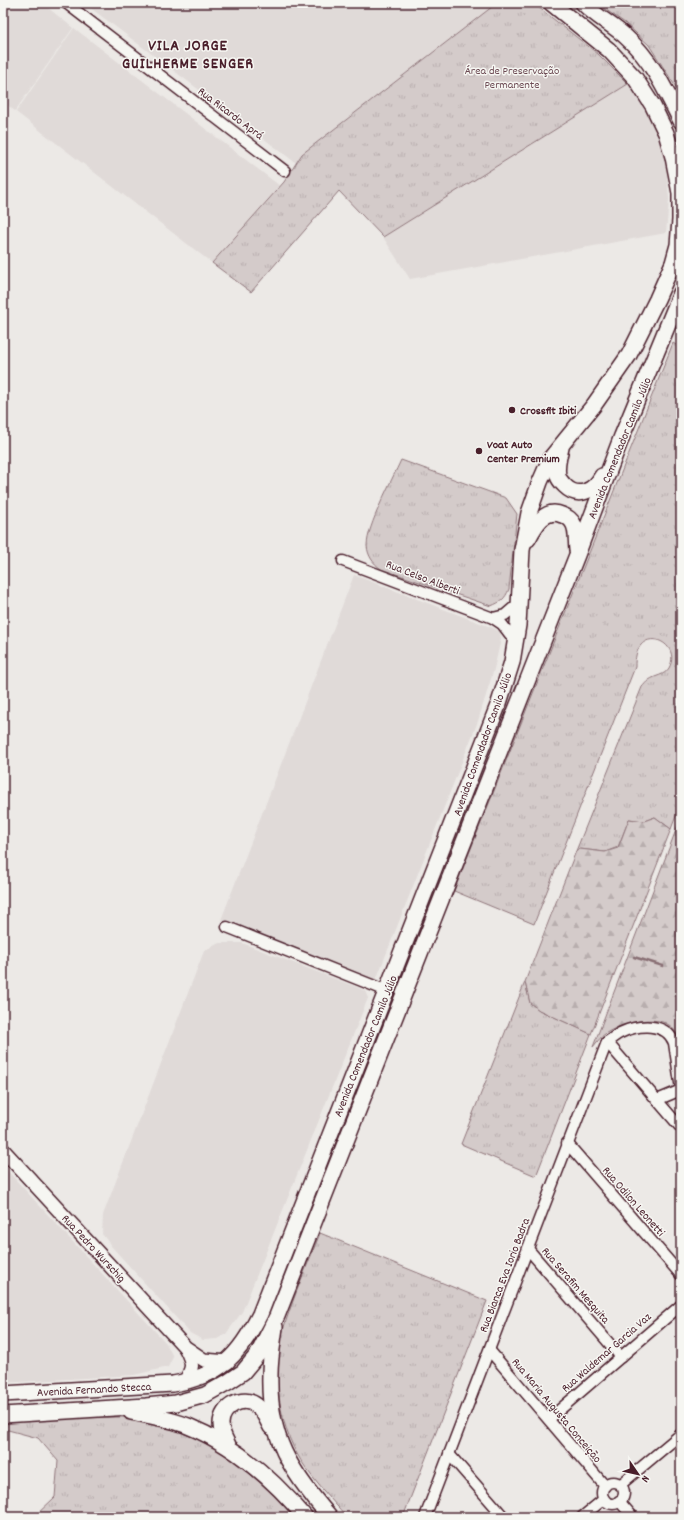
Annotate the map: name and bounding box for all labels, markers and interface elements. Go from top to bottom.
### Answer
district label: VILA JORGE GUILHERME SENGER [122,35,254,76]
park label: Área de Preservação Permanente [465,63,559,94]
street label: Rua Ricardo Aprá [194,84,267,145]
street label: Avenida Comendador Camilo Júlio [584,375,657,522]
place label: Crossfit Ibiti [520,403,577,420]
marker: Crossfit Ibiti [507,405,517,415]
place label: Voat Auto Center Premium [487,437,560,468]
marker: Voat Auto Center Premium [474,446,484,456]
street label: Rua Celso Alberti [383,557,462,600]
street label: Avenida Comendador Camilo Júlio [450,671,517,818]
street label: Avenida Comendador Camilo Júlio [330,973,403,1120]
street label: Rua Odilon Leonetti [598,1163,668,1241]
street label: Rua Pedro Wurschig [57,1211,129,1287]
street label: Rua Bianca Eva Iorio Badra [476,1216,535,1335]
street label: Rua Serafim Mesquita [537,1244,613,1328]
street label: Rua Waldemar Garcia Vaz [558,1309,656,1397]
street label: Rua Maria Augusta Conceição [507,1355,605,1467]
street label: Avenida Fernando Stecca [37,1379,152,1402]
north arrow [618,1454,658,1494]
text: N [636,1472,653,1486]

